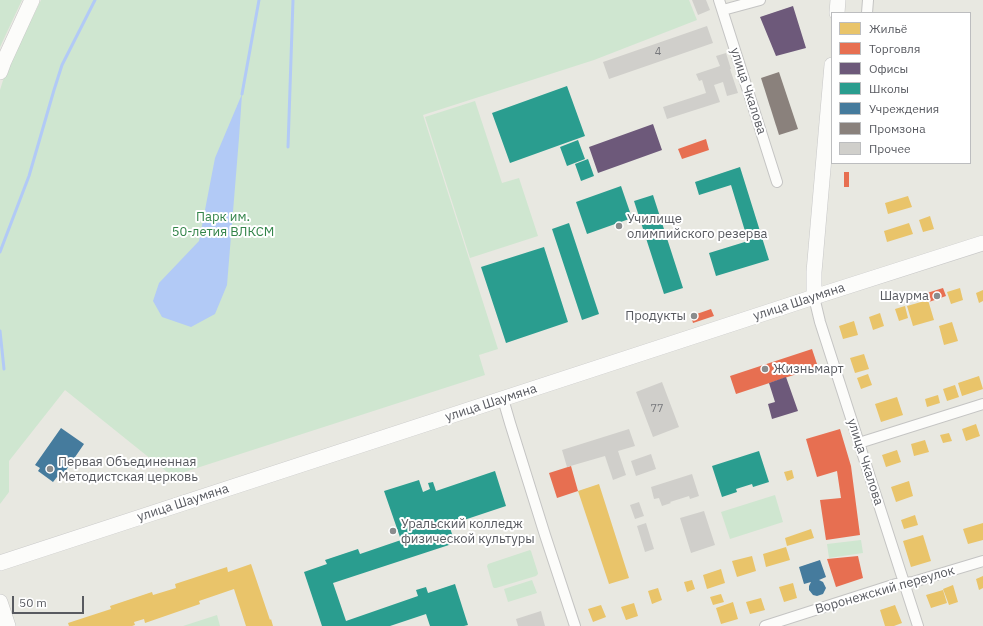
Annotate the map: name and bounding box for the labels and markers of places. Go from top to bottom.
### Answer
place label: Училище олимпийского резерва [627,211,768,242]
marker: Училище олимпийского резерва [614,221,624,231]
place label: Шаурма [880,288,929,304]
marker: Шаурма [932,291,942,301]
place label: Продукты [625,308,686,324]
marker: Продукты [689,311,699,321]
place label: Жизньмарт [773,361,844,377]
marker: Жизньмарт [760,364,770,374]
place label: Первая Объединенная Методистская церковь [58,454,198,485]
marker: Первая Объединенная Методистская церковь [45,464,55,474]
place label: Уральский колледж физической культуры [401,516,535,547]
marker: Уральский колледж физической культуры [388,526,398,536]

